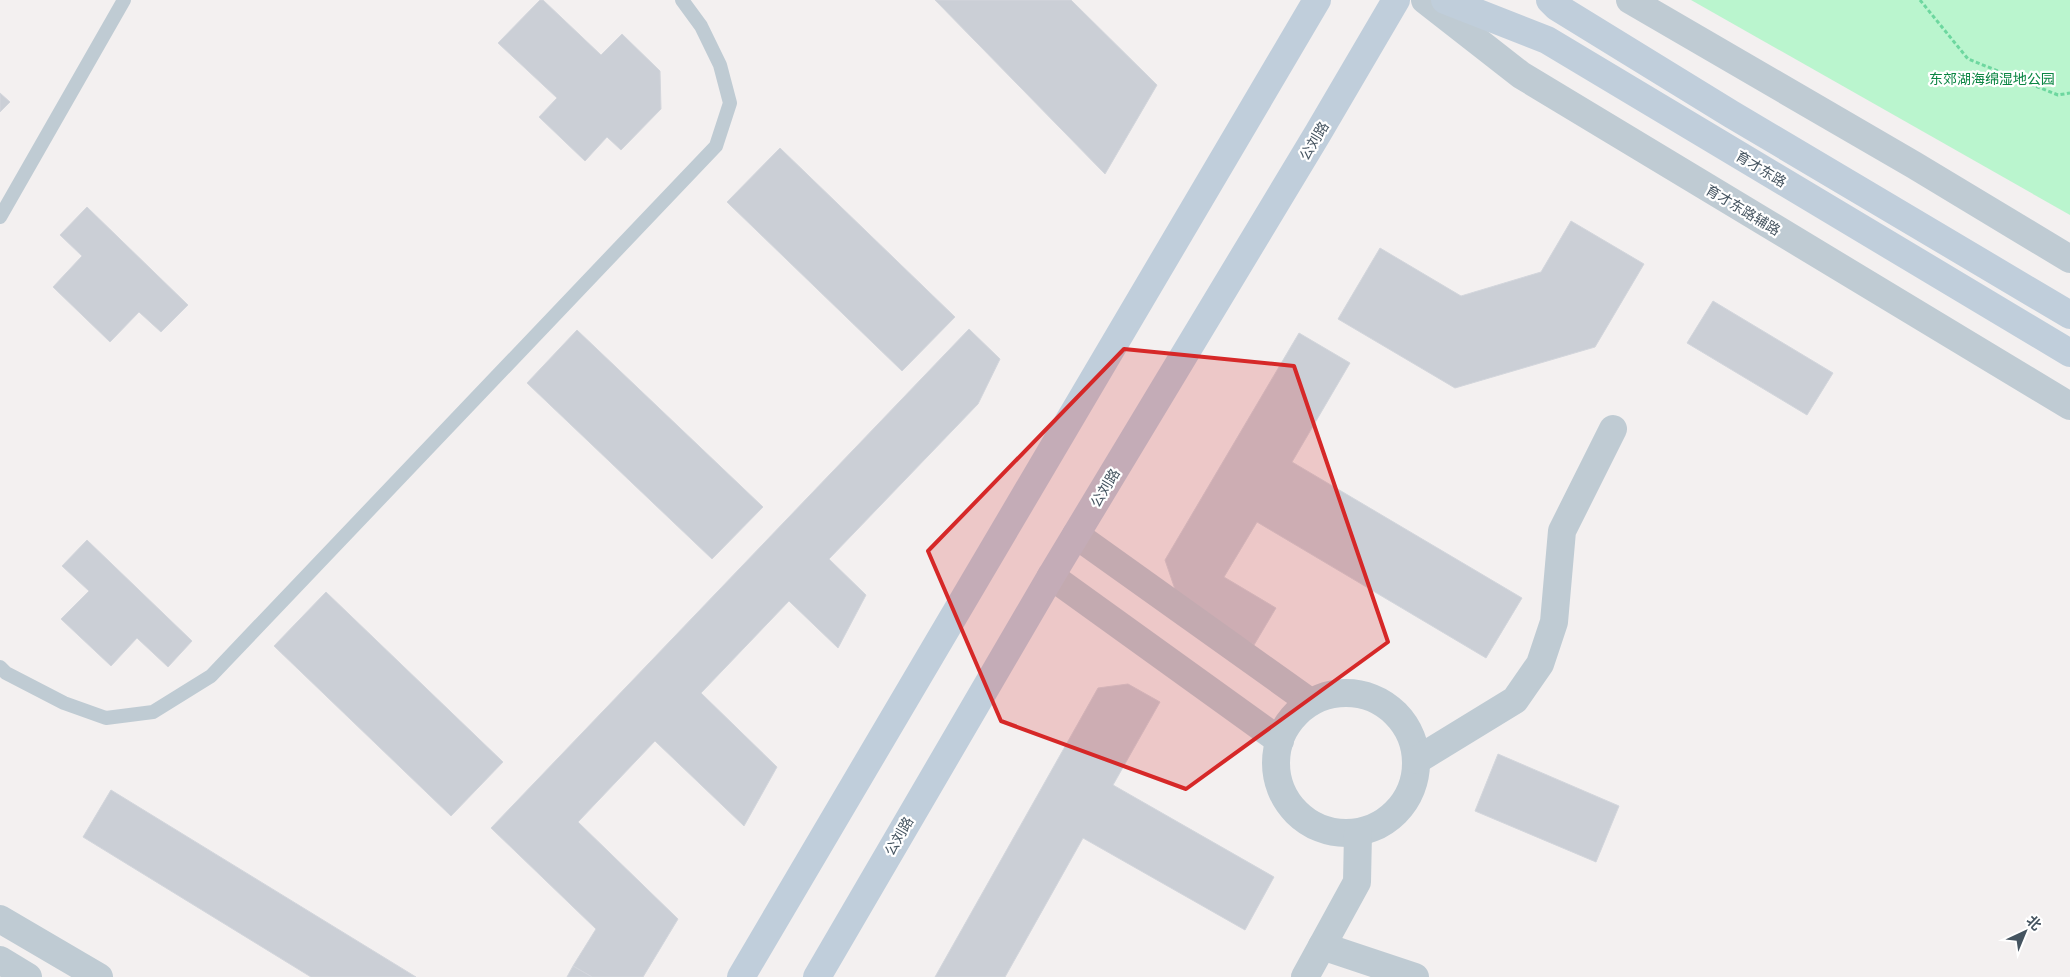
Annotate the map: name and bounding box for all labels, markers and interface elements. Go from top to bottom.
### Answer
park label: 东郊湖海绵湿地公园 [1929,70,2055,88]
street label: 公刘路 [1295,118,1333,164]
street label: 育才东路 [1732,147,1790,191]
street label: 育才东路辅路 [1702,181,1784,239]
street label: 公刘路 [1086,465,1124,511]
street label: 公刘路 [881,813,917,859]
north arrow [2000,907,2050,957]
text: 北 [2023,911,2045,934]

